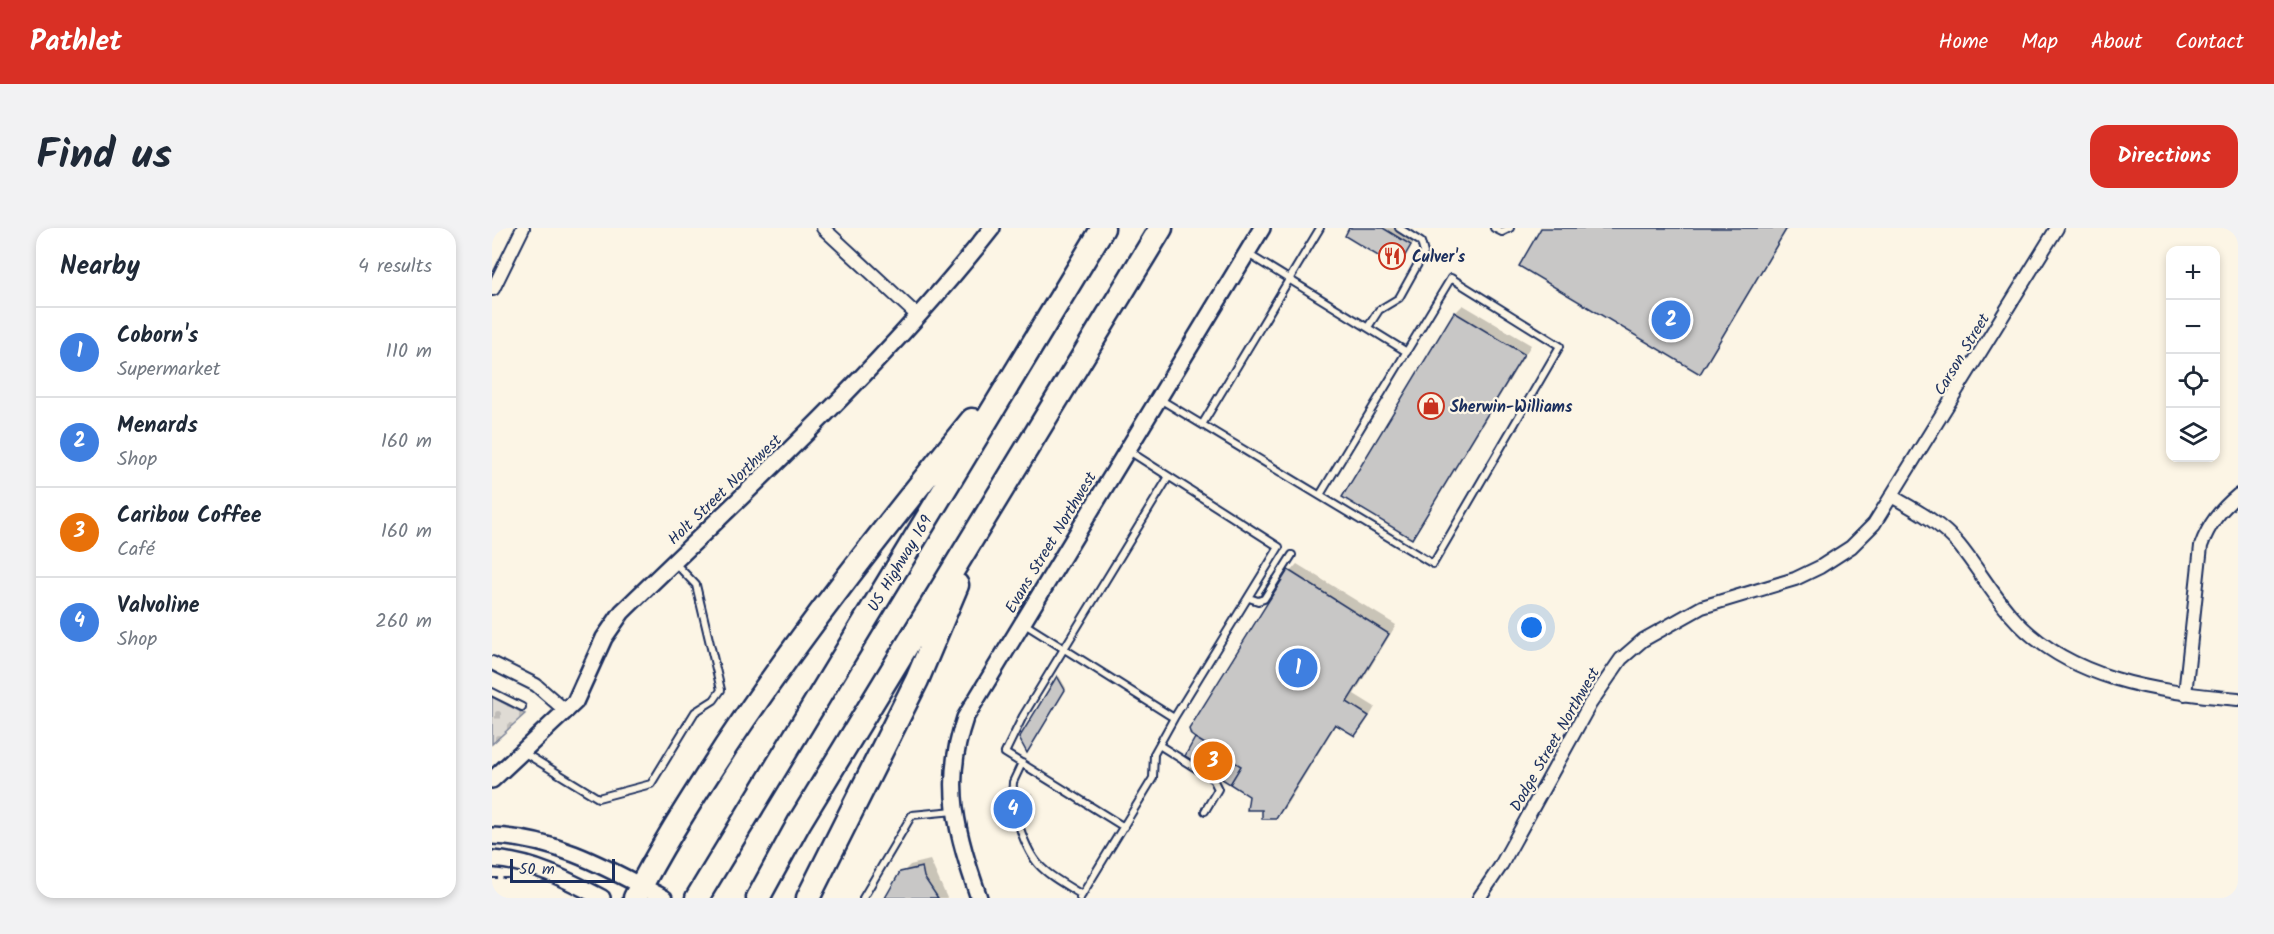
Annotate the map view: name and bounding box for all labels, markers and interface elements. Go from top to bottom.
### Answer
text: Pathlet [30,20,122,65]
text: Home [1939,26,1988,59]
text: Map [2021,26,2058,59]
text: About [2091,26,2142,59]
text: Contact [2175,26,2244,59]
text: Find us [36,123,172,190]
button: Directions [2090,125,2238,188]
restaurant icon: Culver's [1377,241,1407,271]
place label: Culver's [1412,245,1466,270]
text: Nearby [60,246,140,288]
map controls [2166,246,2220,462]
button: + [2166,246,2220,300]
text: 4 results [358,251,432,283]
pin: 2 [1652,298,1690,343]
button: − [2166,300,2220,354]
street label: Carson Street [1928,308,1997,401]
text: Coborn's [117,319,198,354]
text: 1 [76,336,83,368]
text: 110 m [386,336,432,368]
text: Supermarket [117,354,220,386]
button: locate [2166,354,2220,408]
shop icon: Sherwin-Williams [1416,391,1446,421]
place label: Sherwin-Williams [1450,395,1573,420]
button: layers [2166,408,2220,462]
text: Menards [117,409,198,444]
text: 2 [74,426,85,458]
text: 160 m [381,426,432,458]
street label: Holt Street Northwest [662,428,788,551]
text: Shop [117,444,157,476]
street label: Evans Street Northwest [999,466,1104,618]
text: Caribou Coffee [117,499,261,534]
street label: US Highway 169 [861,510,939,617]
text: 3 [74,516,85,548]
text: 160 m [381,516,432,548]
text: Café [117,534,155,566]
text: Valvoline [117,589,200,624]
text: 4 [74,606,85,638]
text: 260 m [375,606,432,638]
your location [1517,613,1546,642]
text: Shop [117,624,157,656]
pin: 1 [1278,646,1318,690]
street label: Dodge Street Northwest [1504,662,1607,817]
pin: 3 [1194,738,1232,784]
pin: 4 [994,786,1032,832]
scale bar [510,856,615,884]
text: 50 m [519,857,555,882]

